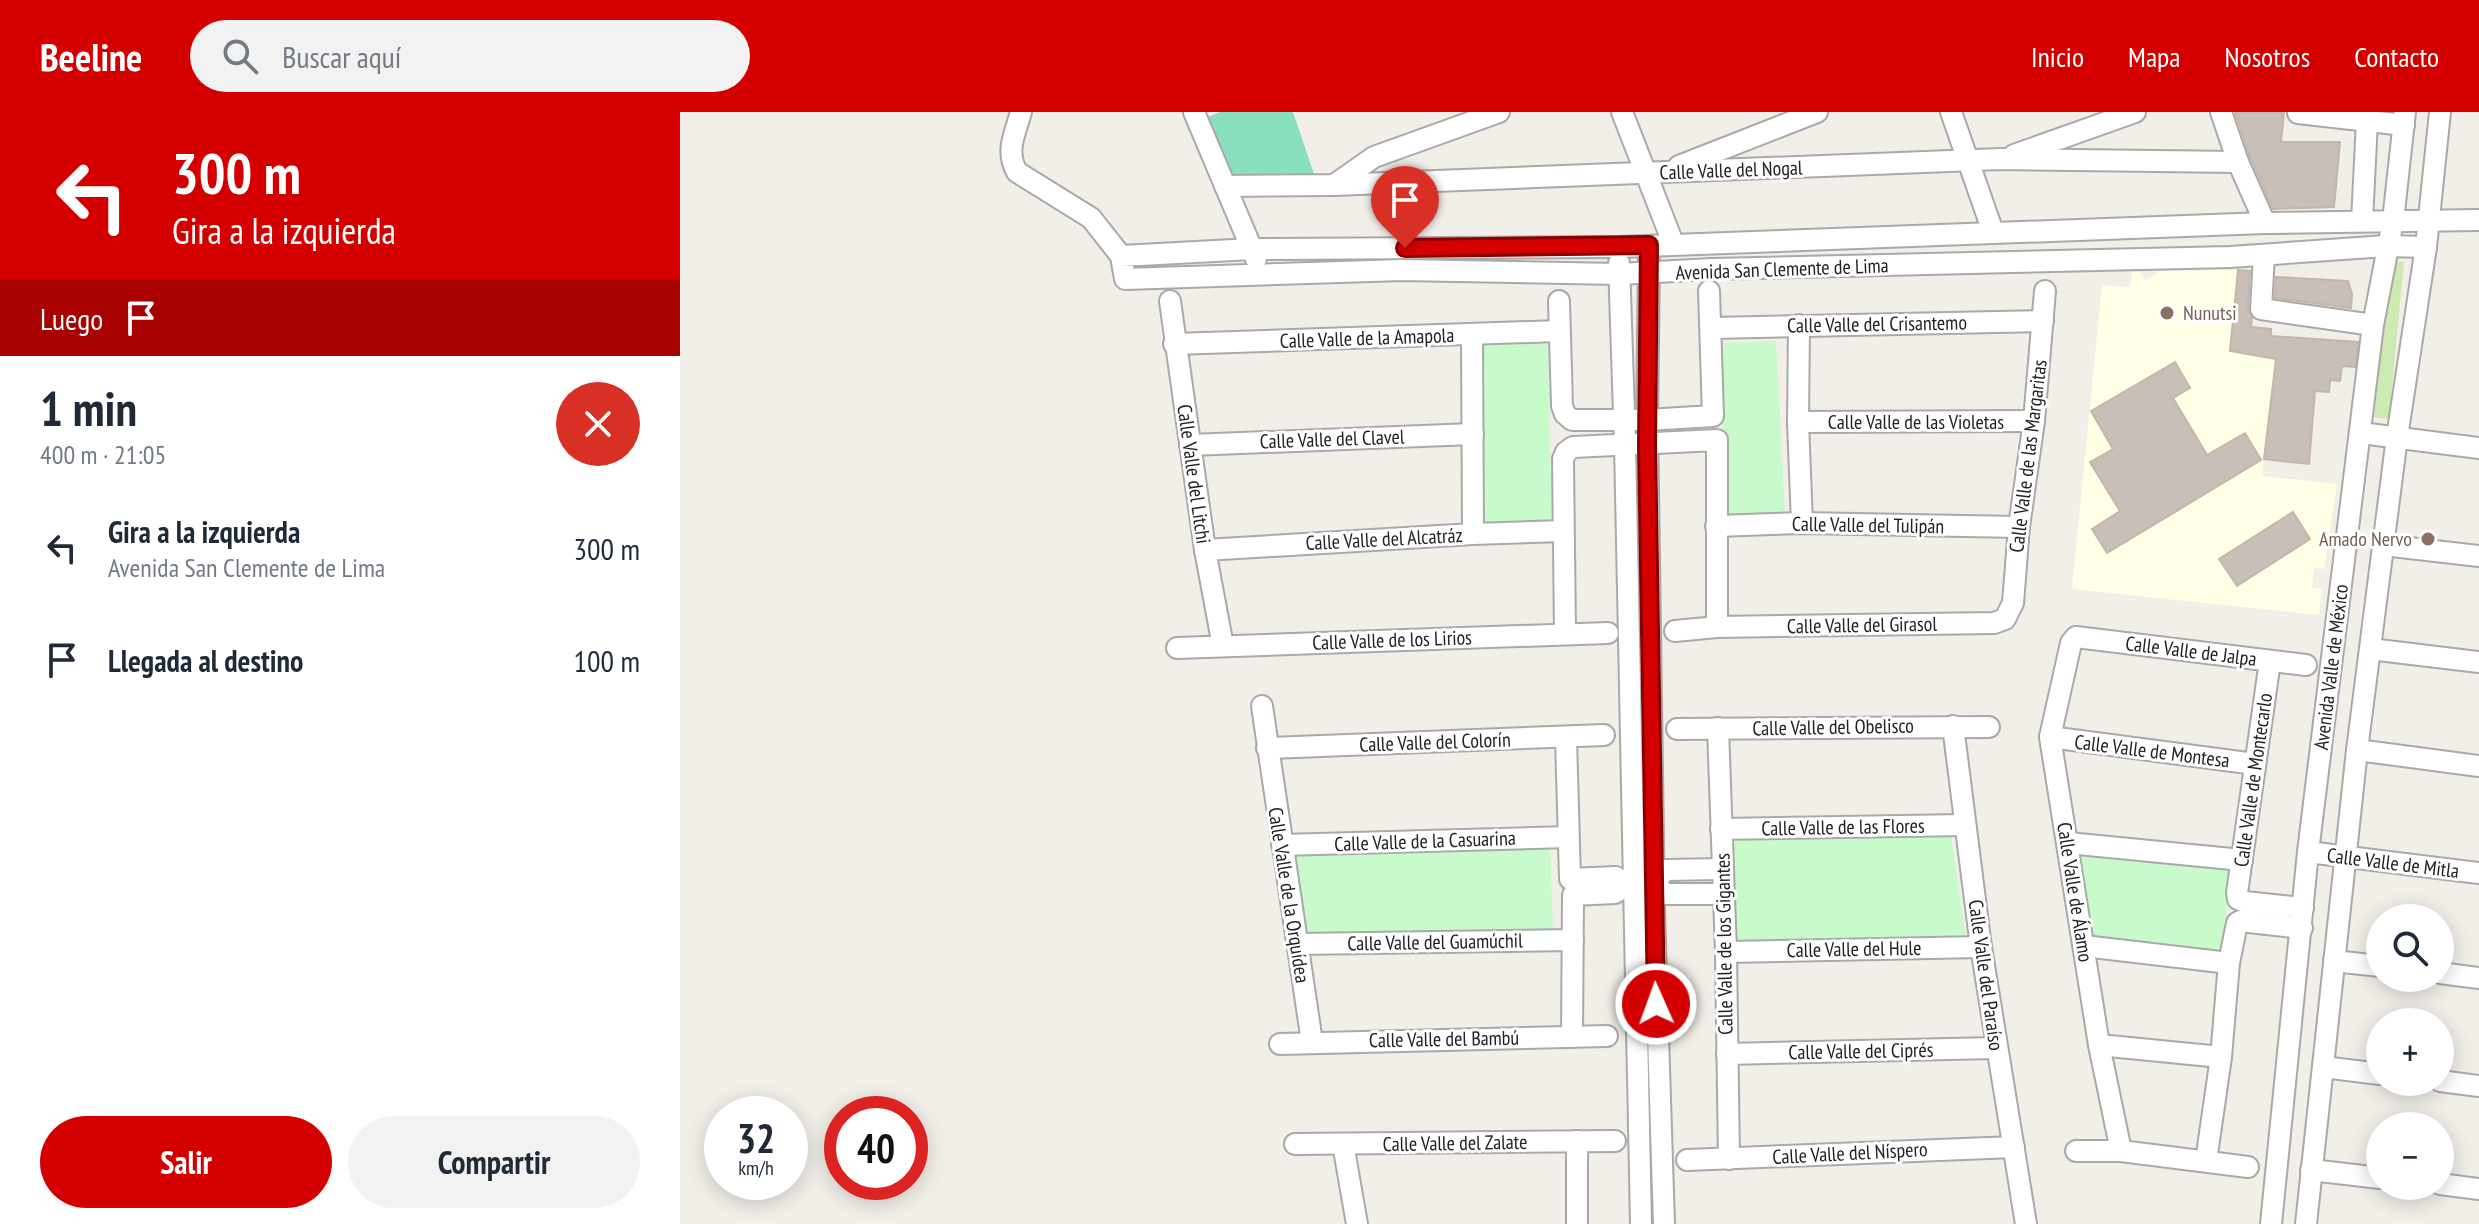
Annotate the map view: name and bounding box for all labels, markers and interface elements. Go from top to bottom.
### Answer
search box [190,20,750,92]
text: Beeline [40,32,142,81]
icon: search [218,34,262,78]
text: Buscar aquí [282,37,401,76]
text: Inicio [2031,38,2084,75]
text: Mapa [2128,38,2180,75]
text: Nosotros [2224,38,2310,75]
text: Contacto [2354,38,2439,75]
text: 300 m [172,137,301,209]
icon: left [40,144,144,248]
street label: Calle Valle del Nogal [1659,155,1803,185]
pin [1371,166,1439,248]
icon: arrive [1383,178,1427,222]
text: Gira a la izquierda [172,207,396,254]
street label: Avenida San Clemente de Lima [1675,252,1889,286]
icon: arrive [119,296,163,340]
text: Luego [40,299,103,338]
place label: Nunutsi [2183,300,2237,326]
marker: Nunutsi [2158,304,2176,322]
street label: Calle Valle del Crisantemo [1787,309,1967,339]
street label: Calle Valle de la Amapola [1279,322,1455,354]
street label: Calle Valle de las Margaritas [2003,358,2053,554]
text: 1 min [40,377,137,439]
button: close [556,382,640,466]
street label: Calle Valle del Litchi [1171,403,1217,545]
street label: Calle Valle de las Violetas [1828,409,2004,435]
street label: Calle Valle del Clavel [1259,423,1405,455]
text: 400 m · 21:05 [40,438,166,471]
street label: Calle Valle del Tulipán [1792,511,1944,539]
text: Gira a la izquierda [108,512,300,551]
street label: Calle Valle del Alcatráz [1305,522,1463,556]
icon: left [40,526,84,570]
place label: Amado Nervo [2319,526,2412,552]
text: 300 m [574,529,640,568]
marker: Amado Nervo [2419,530,2437,548]
text: Avenida San Clemente de Lima [108,551,385,584]
street label: Avenida Valle de México [2308,583,2354,751]
street label: Calle Valle del Girasol [1787,611,1938,639]
street label: Calle Valle de los Lirios [1312,624,1473,656]
street label: Calle Valle de Jalpa [2124,630,2258,672]
icon: arrive [40,638,84,682]
text: Llegada al destino [108,641,303,680]
text: 100 m [574,641,640,680]
street label: Calle Valle de Montecarlo [2228,691,2278,869]
street label: Calle Valle del Obelisco [1752,713,1914,741]
street label: Calle Valle del Colorín [1359,726,1511,758]
street label: Calle Valle de Montesa [2073,729,2231,773]
street label: Calle Valle de la Orquídea [1262,805,1316,985]
street label: Calle Valle de las Flores [1761,813,1925,841]
street label: Calle Valle de Álamo [2051,820,2099,964]
street label: Calle Valle de la Casuarina [1334,825,1516,857]
street label: Calle Valle de Mitla [2325,842,2461,884]
street label: Calle Valle de los Gigantes [1709,853,1739,1035]
street label: Calle Valle del Paraíso [1963,898,2009,1052]
map controls [2366,904,2454,1200]
button: search [2366,904,2454,992]
street label: Calle Valle del Guamúchil [1347,927,1523,957]
street label: Calle Valle del Hule [1786,935,1922,963]
position arrow [1614,962,1698,1046]
button: + [2366,1008,2454,1096]
street label: Calle Valle del Bambú [1369,1025,1519,1053]
street label: Calle Valle del Ciprés [1788,1037,1934,1065]
speed limit sign: 40 [824,1096,928,1200]
text: 32 [737,1112,775,1164]
button: − [2366,1112,2454,1200]
button: Salir [40,1116,332,1208]
button: Compartir [348,1116,640,1208]
street label: Calle Valle del Zalate [1382,1129,1528,1157]
street label: Calle Valle del Níspero [1772,1136,1928,1170]
text: km/h [738,1155,774,1181]

